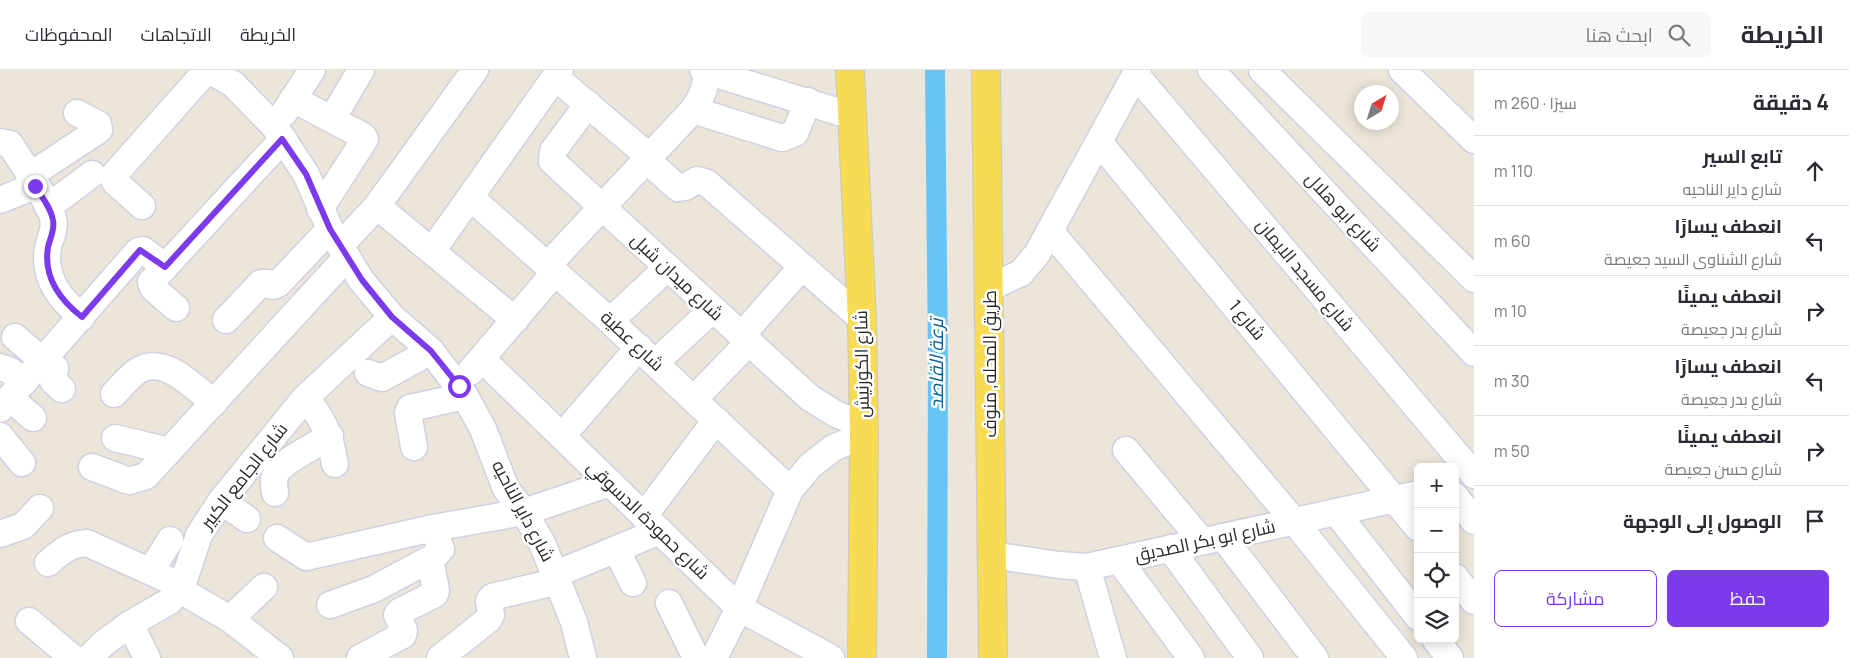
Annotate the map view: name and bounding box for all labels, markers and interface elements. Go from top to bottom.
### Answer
search box [1361,12,1711,57]
text: الخريطة [1741,17,1824,50]
icon: search [1665,21,1693,49]
text: المحفوظات [25,22,113,46]
text: الاتجاهات [141,22,212,46]
text: الخريطة [240,22,296,46]
text: ابحث هنا [1586,22,1653,48]
north arrow [1354,85,1399,130]
text: 4 دقيقة [1753,88,1829,116]
text: سيرًا · 260 m [1494,92,1577,114]
text: تابع السير [1703,143,1782,169]
icon: ahead [1801,157,1829,185]
text: 110 m [1494,160,1533,182]
street label: شارع ابو هلال [1300,166,1387,257]
route end [24,175,47,198]
text: شارع داير الناحيه [1683,178,1782,200]
street label: شارع مسجد الايمان [1251,213,1360,336]
text: انعطف يسارًا [1675,213,1782,239]
street label: شارع ميدان شبل [626,227,729,326]
icon: left [1801,227,1829,255]
text: 60 m [1494,230,1530,252]
text: شارع الشناوى السيد جعيصة [1604,248,1782,270]
text: انعطف يمينًا [1677,283,1782,309]
street label: طريق المحله, منوف [977,290,1002,438]
street label: شارع 1 [1223,294,1272,345]
icon: right [1801,297,1829,325]
text: 10 m [1494,300,1527,322]
street label: شارع عطية [595,305,670,376]
street label: شارع الكورنيش [848,310,875,418]
water label: ترعة القاصد [923,315,949,409]
text: شارع بدر جعيصة [1681,318,1782,340]
text: انعطف يسارًا [1675,353,1782,379]
icon: left [1801,367,1829,395]
text: 30 m [1494,370,1529,392]
route start [448,375,471,398]
text: شارع بدر جعيصة [1681,388,1782,410]
street label: شارع الجامع الكبير [194,417,293,535]
text: انعطف يمينًا [1677,423,1782,449]
icon: right [1801,437,1829,465]
text: 50 m [1494,440,1530,462]
street label: شارع حمودة الدسوقي [580,454,715,586]
street label: شارع داير الناحيه [486,456,561,566]
text: شارع حسن جعيصة [1664,458,1782,480]
map controls [1414,463,1459,643]
button: + [1414,463,1459,508]
icon: arrive [1801,507,1829,535]
button: − [1414,508,1459,553]
text: الوصول إلى الوجهة [1623,508,1782,534]
street label: شارع ابو بكر الصديق [1132,513,1278,568]
button: locate [1414,553,1459,598]
button: مشاركة [1494,570,1657,627]
button: حفظ [1667,570,1829,627]
button: layers [1414,598,1459,643]

